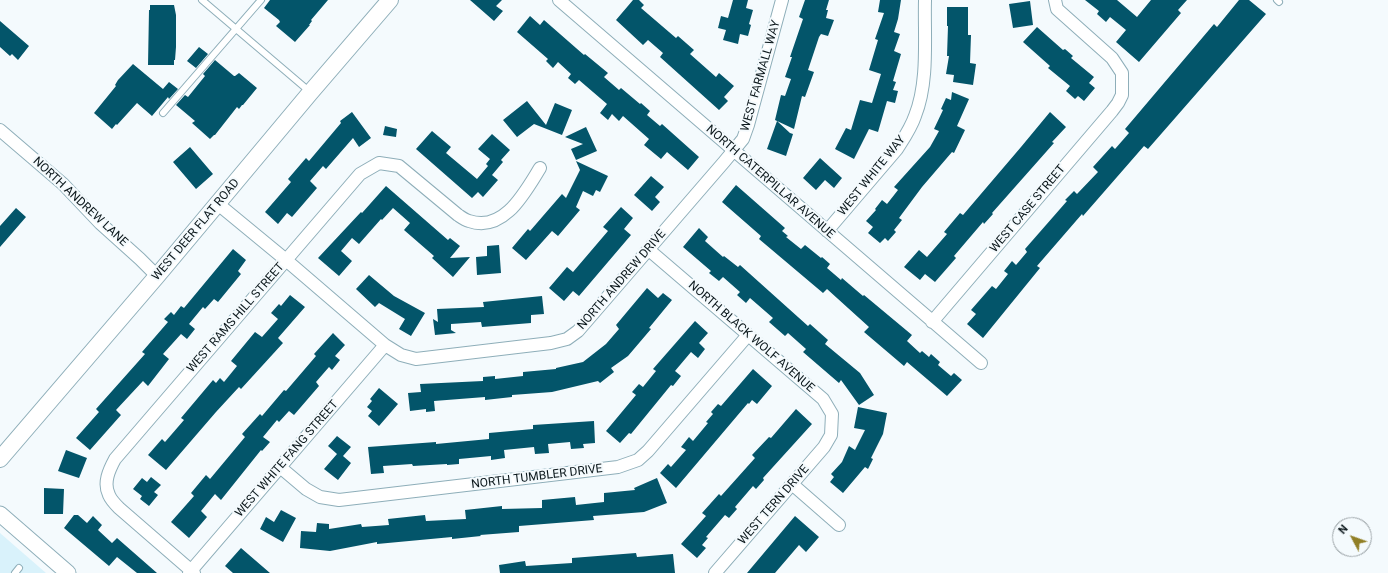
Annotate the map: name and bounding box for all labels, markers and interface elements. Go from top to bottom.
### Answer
street label: WEST FARMALL WAY [738,19,784,133]
street label: NORTH CATERPILLAR AVENUE [703,122,837,242]
street label: WEST WHITE WAY [835,133,909,219]
street label: NORTH ANDREW LANE [30,154,130,250]
street label: WEST CASE STREET [987,162,1069,256]
street label: WEST DEER FLAT ROAD [149,176,243,284]
street label: NORTH ANDREW DRIVE [575,227,669,333]
street label: WEST RAMS HILL STREET [184,260,288,376]
street label: NORTH BLACK WOLF AVENUE [685,278,817,396]
street label: WEST WHITE FANG STREET [232,398,342,520]
street label: NORTH TUMBLER DRIVE [471,462,603,492]
street label: WEST TERN DRIVE [736,462,812,548]
north arrow [1332,517,1372,557]
text: N [1336,522,1351,537]

